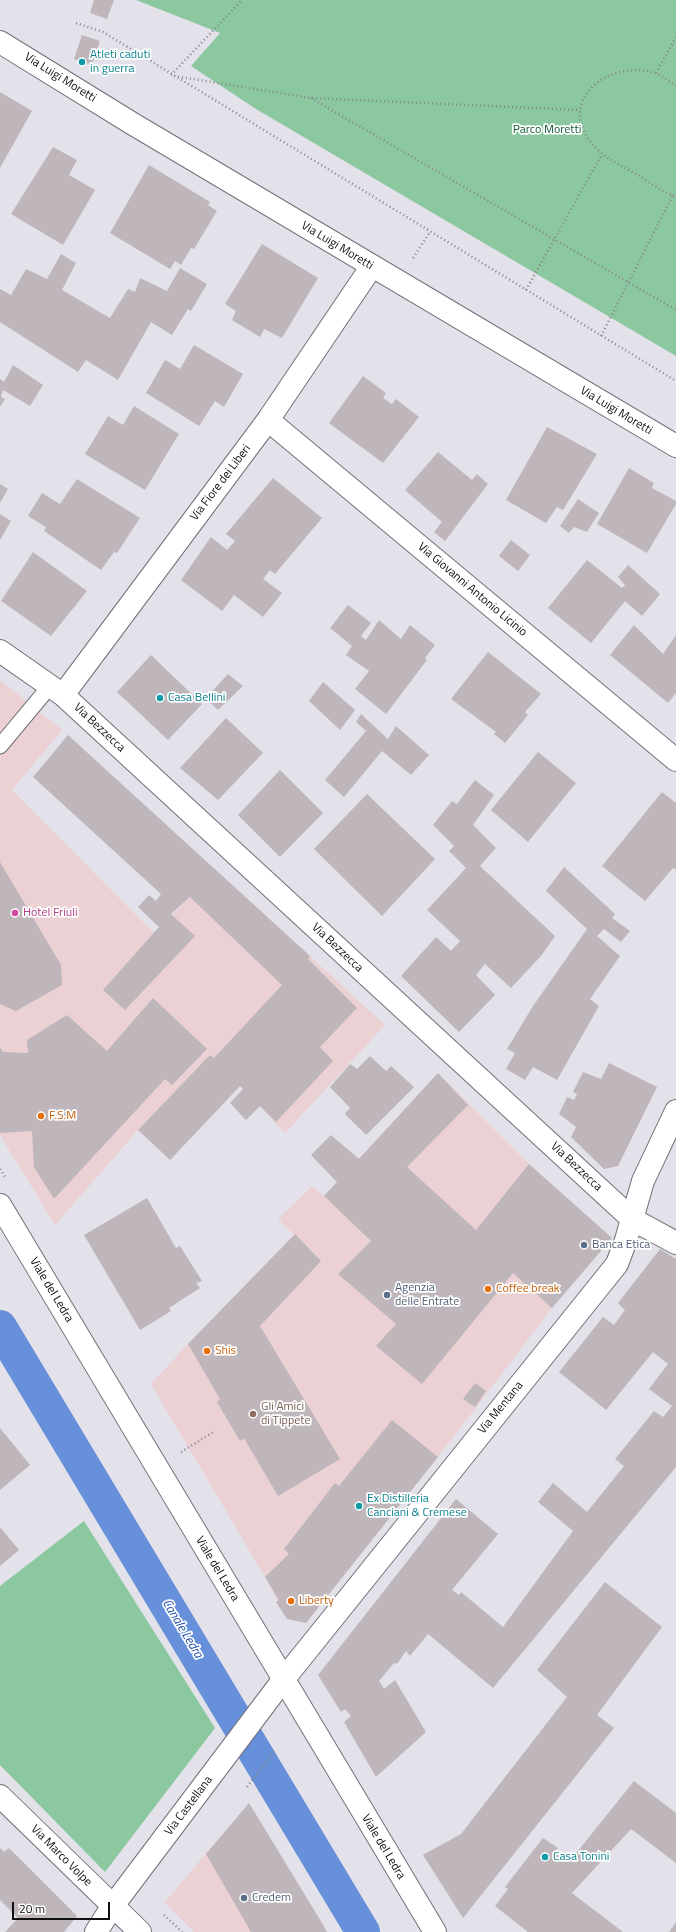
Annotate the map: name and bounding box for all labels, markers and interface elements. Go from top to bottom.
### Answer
place label: Atleti caduti in guerra [90,48,150,76]
street label: Via Luigi Moretti [21,50,99,106]
marker: Atleti caduti in guerra [77,57,87,67]
park label: Parco Moretti [513,123,581,137]
street label: Via Luigi Moretti [298,219,376,273]
street label: Via Luigi Moretti [577,384,655,438]
street label: Via Fiore dei Liberi [188,442,254,524]
street label: Via Giovanni Antonio Licinio [414,540,530,640]
place label: Casa Bellini [168,691,225,705]
marker: Casa Bellini [155,693,165,703]
street label: Via Bezzecca [70,701,128,755]
place label: Hotel Friuli [23,906,78,920]
marker: Hotel Friuli [10,908,20,918]
street label: Via Bezzecca [308,921,366,975]
place label: F.S.M [49,1109,76,1123]
marker: F.S.M [36,1111,46,1121]
street label: Via Bezzecca [547,1140,605,1194]
place label: Banca Etica [592,1238,650,1252]
marker: Banca Etica [579,1240,589,1250]
street label: Viale del Ledra [26,1255,76,1325]
place label: Agenzia delle Entrate [395,1281,459,1309]
place label: Coffee break [496,1282,560,1296]
marker: Coffee break [483,1284,493,1294]
marker: Agenzia delle Entrate [382,1290,392,1300]
place label: Shis [215,1344,236,1358]
marker: Shis [202,1346,212,1356]
street label: Via Mentana [475,1379,527,1437]
place label: Gli Amici di Tippete [261,1400,310,1428]
marker: Gli Amici di Tippete [248,1409,258,1419]
place label: Ex Distilleria Canciani & Cremese [367,1492,467,1520]
marker: Ex Distilleria Canciani & Cremese [354,1501,364,1511]
street label: Viale del Ledra [192,1534,242,1604]
place label: Liberty [299,1594,334,1608]
marker: Liberty [286,1596,296,1606]
water label: Canale Ledra [158,1597,206,1661]
street label: Via Castellana [162,1773,216,1839]
street label: Viale del Ledra [358,1812,408,1882]
street label: Via Marco Volpe [27,1822,95,1890]
place label: Casa Tonini [553,1850,609,1864]
marker: Casa Tonini [540,1852,550,1862]
place label: Credem [252,1891,291,1905]
marker: Credem [239,1893,249,1903]
scale bar [14,1894,112,1920]
text: 20 m [19,1899,45,1918]

